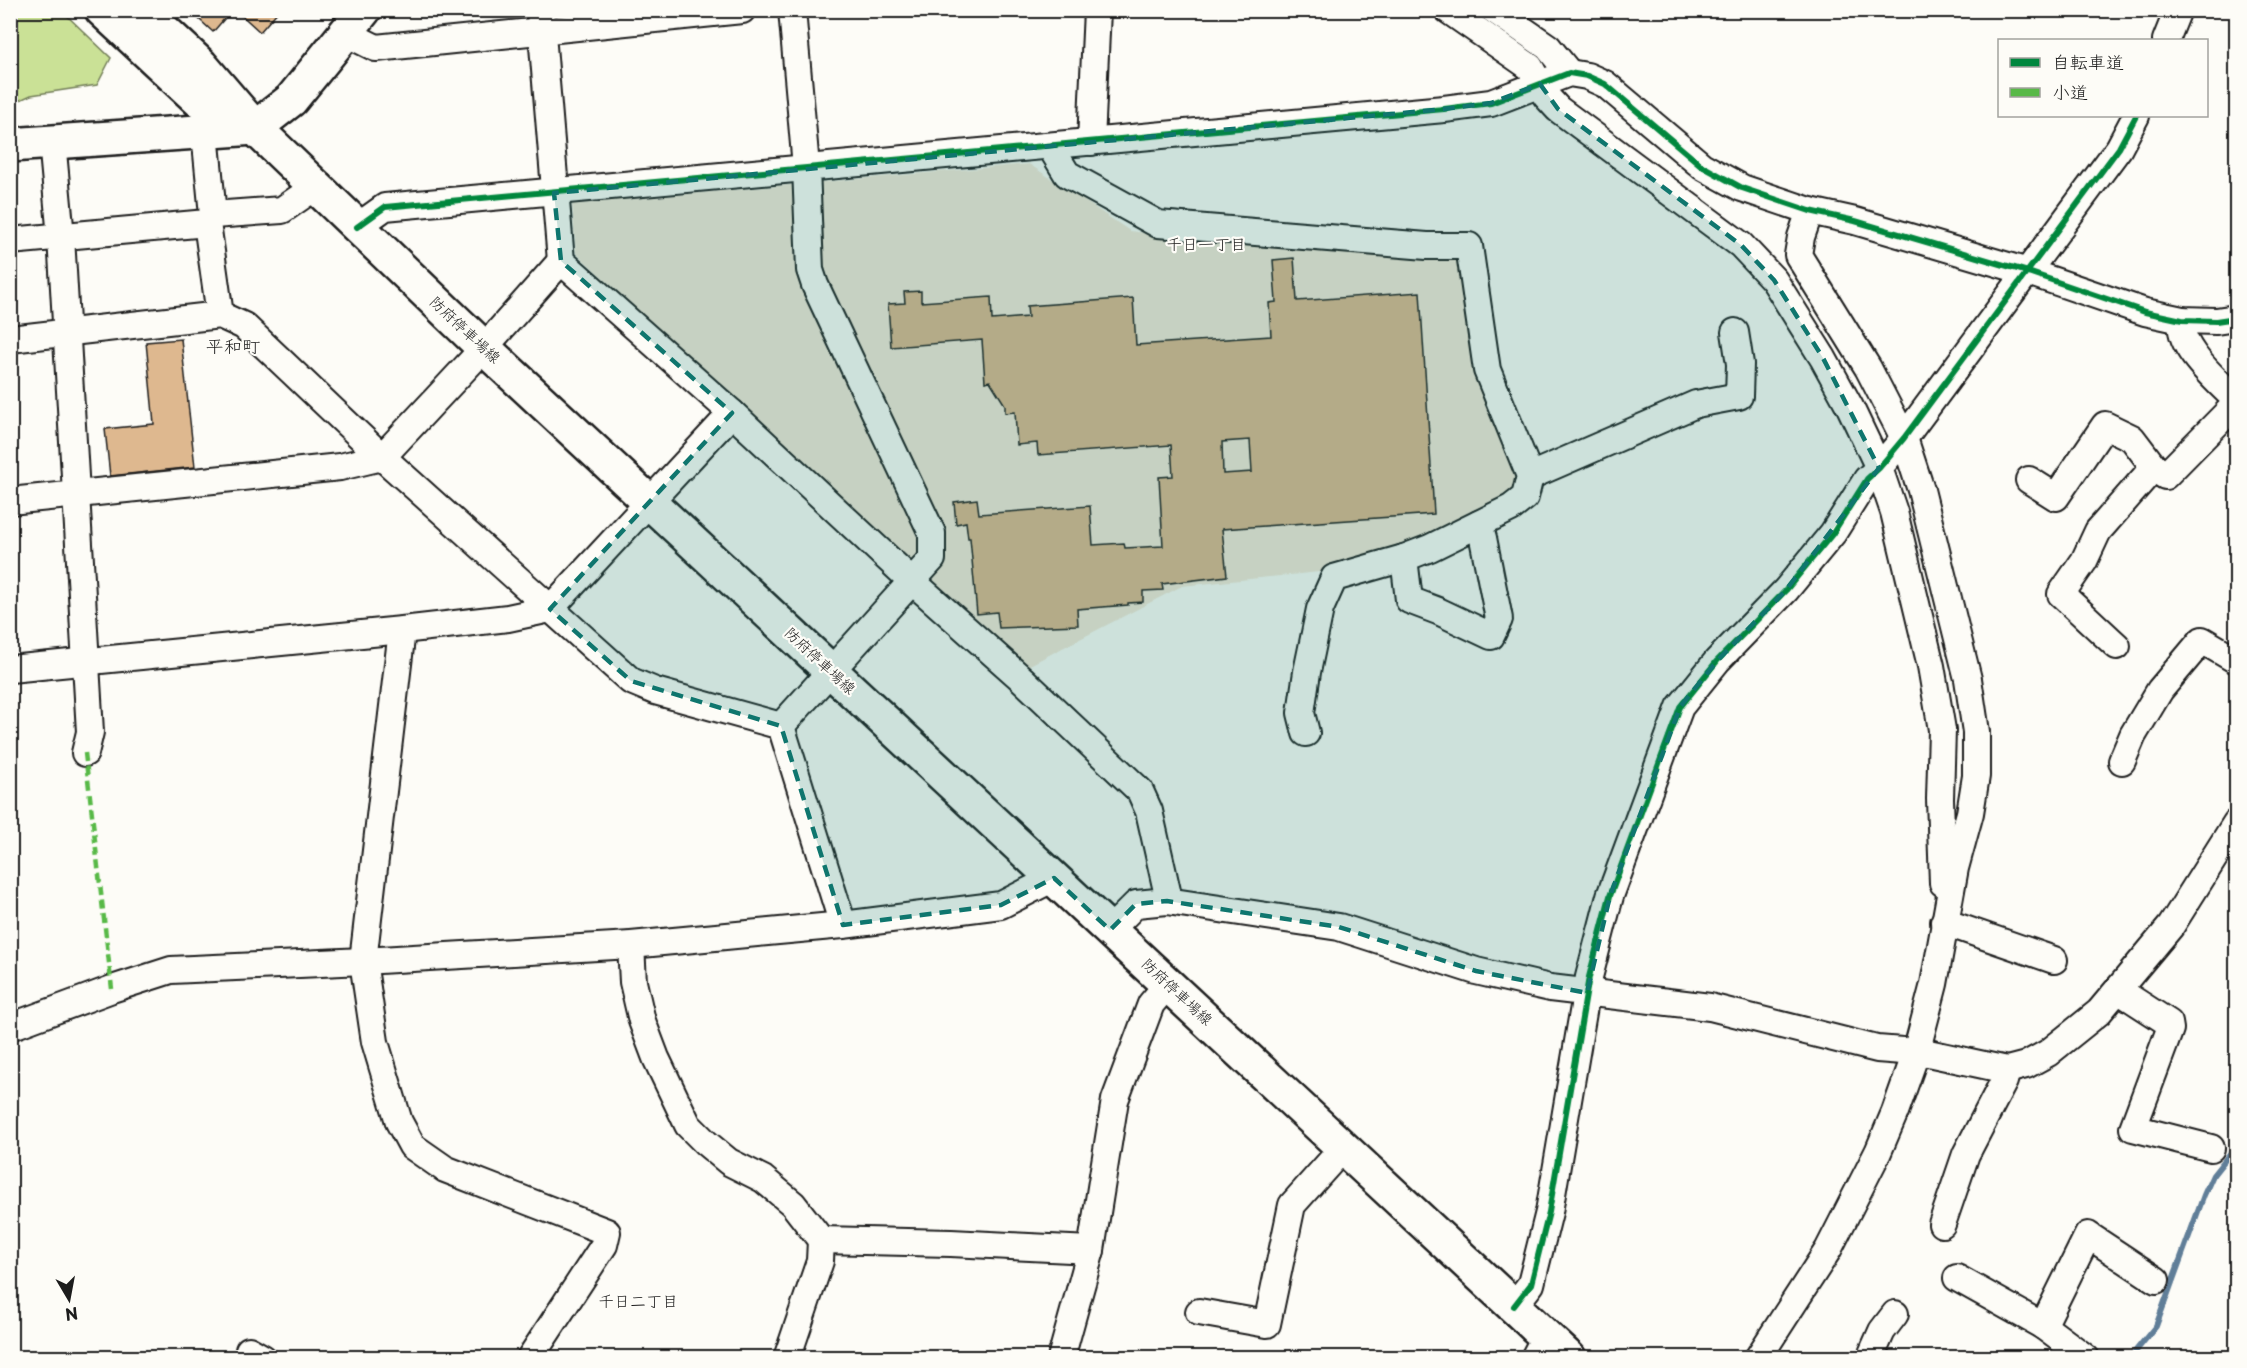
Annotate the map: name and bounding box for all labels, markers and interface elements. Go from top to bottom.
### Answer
legend [1998,39,2208,117]
text: 自転車道 [2052,48,2124,75]
text: 小道 [2052,78,2088,105]
district label: 千日一丁目 [1166,231,1246,255]
street label: 防府停車場線 [425,290,507,368]
district label: 平和町 [206,332,260,359]
street label: 防府停車場線 [780,621,862,699]
street label: 防府停車場線 [1137,952,1219,1030]
north arrow [39,1269,99,1329]
district label: 千日二丁目 [598,1288,678,1312]
text: N [63,1302,80,1328]

